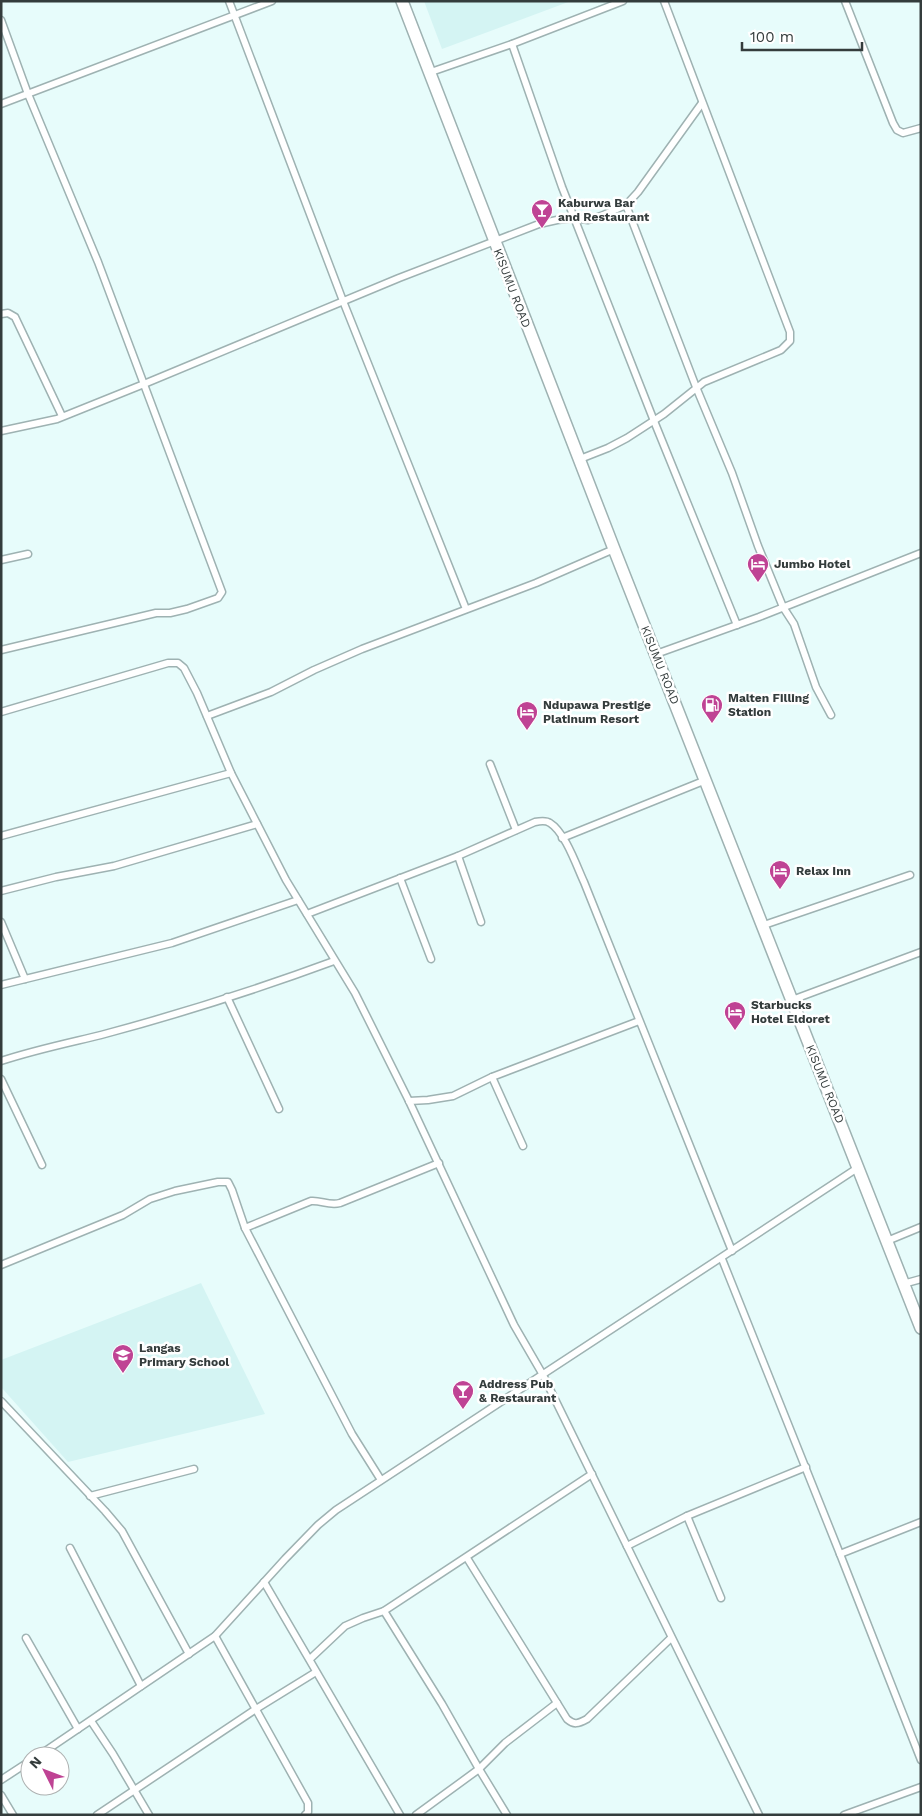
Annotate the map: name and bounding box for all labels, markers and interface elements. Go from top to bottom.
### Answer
scale bar [742,20,862,52]
text: 100 m [750,28,794,46]
place label: Kaburwa Bar and Restaurant [558,196,650,224]
bar icon: Kaburwa Bar and Restaurant [530,198,554,229]
street label: KISUMU ROAD [490,246,534,330]
hotel icon: Jumbo Hotel [746,552,770,583]
place label: Jumbo Hotel [774,557,850,571]
street label: KISUMU ROAD [638,624,682,706]
place label: Malten Filling Station [728,691,809,719]
fuel station icon: Malten Filling Station [700,693,724,724]
place label: Ndupawa Prestige Platinum Resort [543,698,651,726]
hotel icon: Ndupawa Prestige Platinum Resort [515,700,539,731]
hotel icon: Relax Inn [768,859,792,890]
place label: Relax Inn [796,864,851,878]
place label: Starbucks Hotel Eldoret [751,998,831,1026]
hotel icon: Starbucks Hotel Eldoret [723,1000,747,1031]
street label: KISUMU ROAD [803,1043,847,1125]
place label: Langas Primary School [139,1341,229,1369]
school or university icon: Langas Primary School [111,1343,135,1374]
place label: Address Pub & Restaurant [479,1377,557,1405]
bar icon: Address Pub & Restaurant [451,1379,475,1410]
north arrow [20,1746,70,1796]
text: N [26,1753,45,1772]

